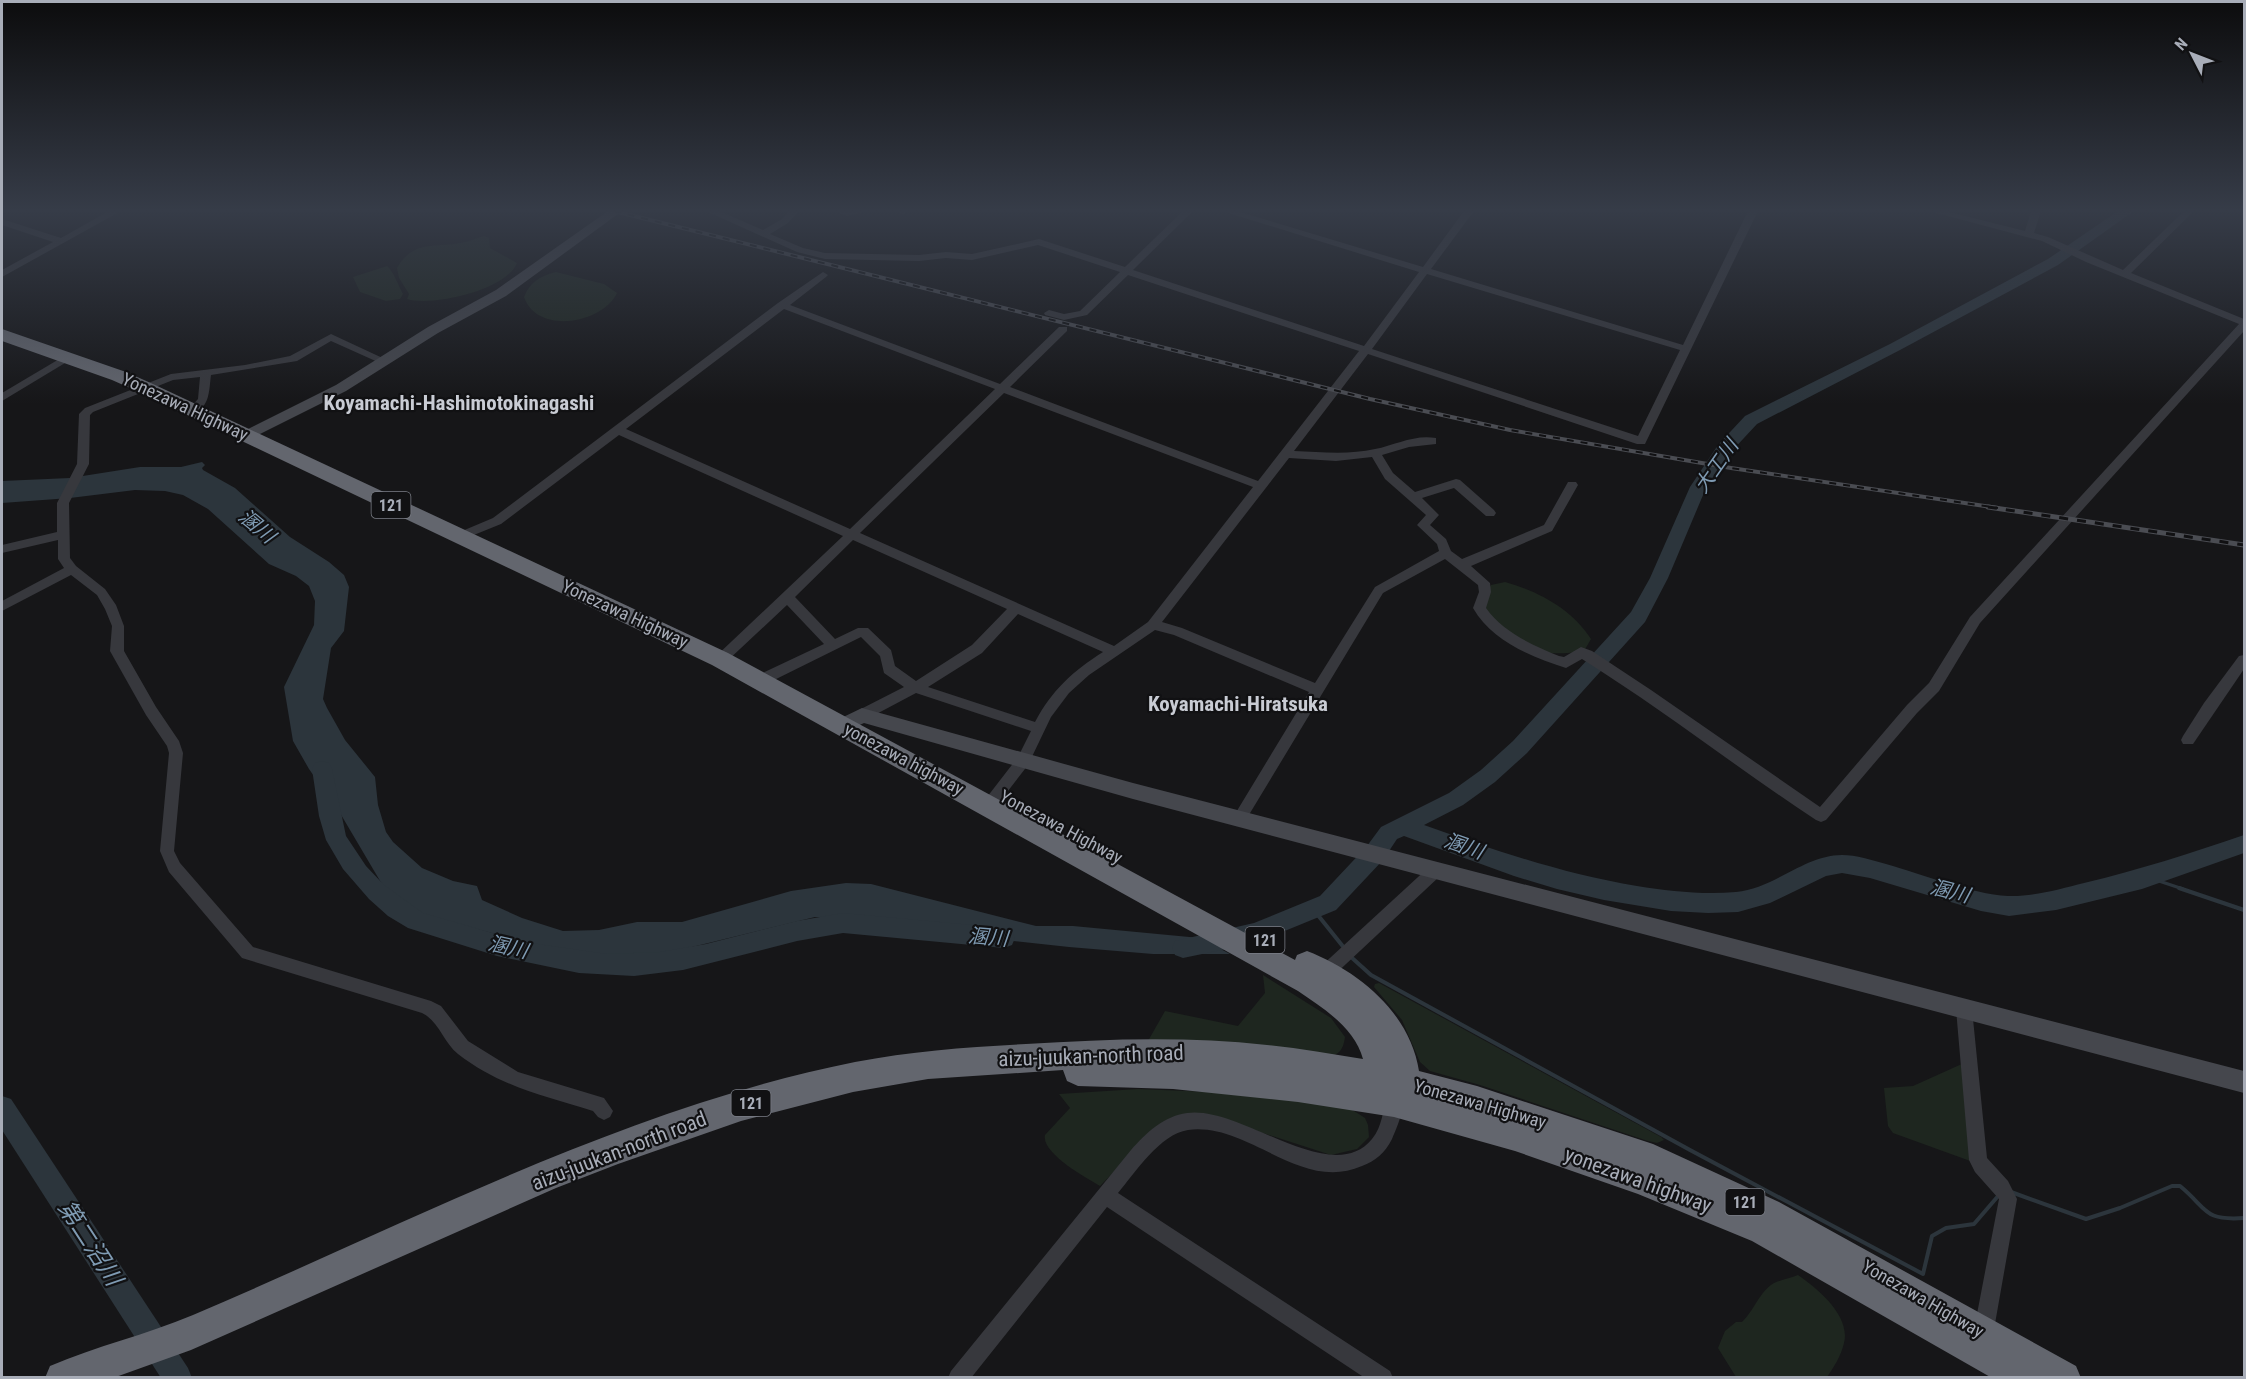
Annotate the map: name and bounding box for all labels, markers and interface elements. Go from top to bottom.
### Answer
north arrow [2162,24,2222,84]
text: N [2171,34,2192,54]
street label: Yonezawa Highway [119,368,252,445]
district label: Koyamachi-Hashimotokinagashi [324,391,594,415]
water label: 大工川 [1689,433,1744,497]
road number: 121 [372,492,410,518]
water label: 溷川 [234,504,282,549]
street label: Yonezawa Highway [559,575,692,652]
district label: Koyamachi-Hiratsuka [1148,692,1328,716]
street label: yonezawa highway [841,718,968,799]
street label: Yonezawa Highway [996,785,1127,868]
water label: 溷川 [1441,828,1489,865]
water label: 溷川 [1928,875,1974,908]
water label: 溷川 [967,923,1011,951]
road number: 121 [1246,927,1284,953]
water label: 溷川 [486,931,532,964]
street label: aizu-juukan-north road [998,1041,1184,1071]
street label: Yonezawa Highway [1412,1075,1549,1133]
road number: 121 [732,1090,771,1116]
street label: aizu-juukan-north road [528,1107,710,1195]
street label: yonezawa highway [1561,1142,1715,1218]
road number: 121 [1726,1189,1764,1215]
water label: 第二沼川 [52,1195,130,1293]
street label: Yonezawa Highway [1859,1255,1988,1342]

